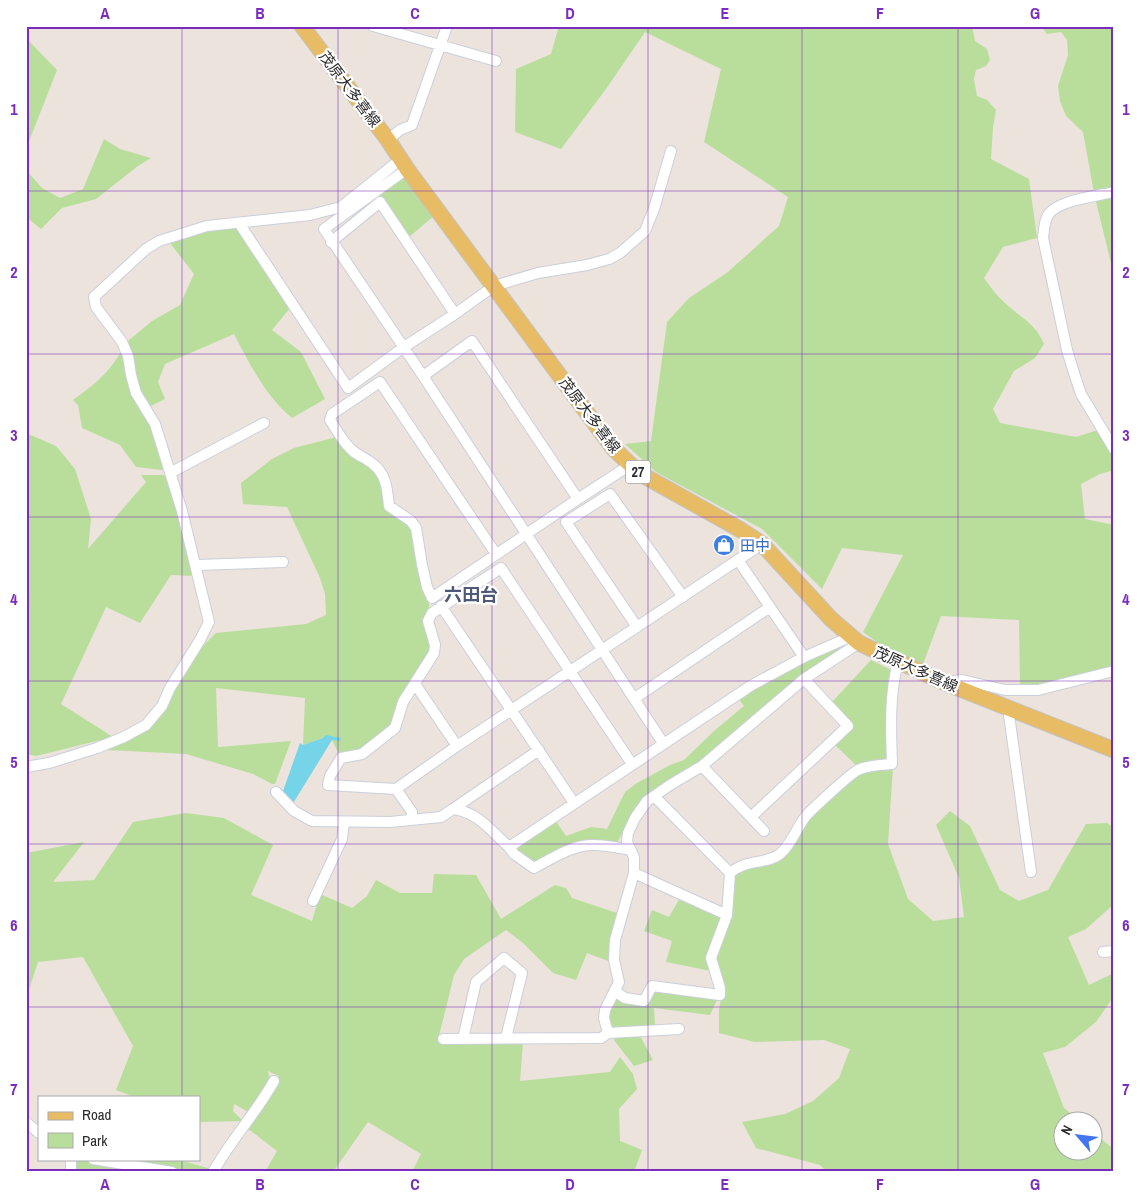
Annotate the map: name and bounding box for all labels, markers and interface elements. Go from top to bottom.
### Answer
text: A [100,2,110,24]
text: B [255,2,265,24]
text: C [410,2,420,24]
text: D [565,2,575,24]
text: E [721,2,730,24]
text: F [876,2,884,24]
text: G [1030,2,1040,24]
street label: 茂原大多喜線 [315,47,385,131]
text: 1 [10,98,18,120]
text: 1 [1122,98,1130,120]
text: 2 [10,261,18,283]
text: 2 [1122,261,1130,283]
street label: 茂原大多喜線 [555,373,625,457]
text: 3 [10,424,18,446]
text: 3 [1122,424,1130,446]
road number: 27 [626,461,650,484]
shop icon: 田中 [712,533,736,557]
place label: 田中 [740,535,770,556]
district label: 六田台 [444,582,498,607]
text: 4 [10,588,18,610]
text: 4 [1122,588,1130,610]
street label: 茂原大多喜線 [871,641,961,697]
text: 5 [10,751,18,773]
text: 5 [1122,751,1130,773]
text: 6 [10,914,18,936]
text: 6 [1122,914,1130,936]
text: 7 [10,1078,18,1100]
text: 7 [1122,1078,1130,1100]
legend [38,1096,200,1160]
text: Road [82,1104,111,1125]
north arrow [1052,1110,1102,1160]
text: N [1057,1122,1076,1138]
text: Park [82,1130,108,1151]
text: A [100,1173,110,1195]
text: B [255,1173,265,1195]
text: C [410,1173,420,1195]
text: D [565,1173,575,1195]
text: E [721,1173,730,1195]
text: F [876,1173,884,1195]
text: G [1030,1173,1040,1195]

